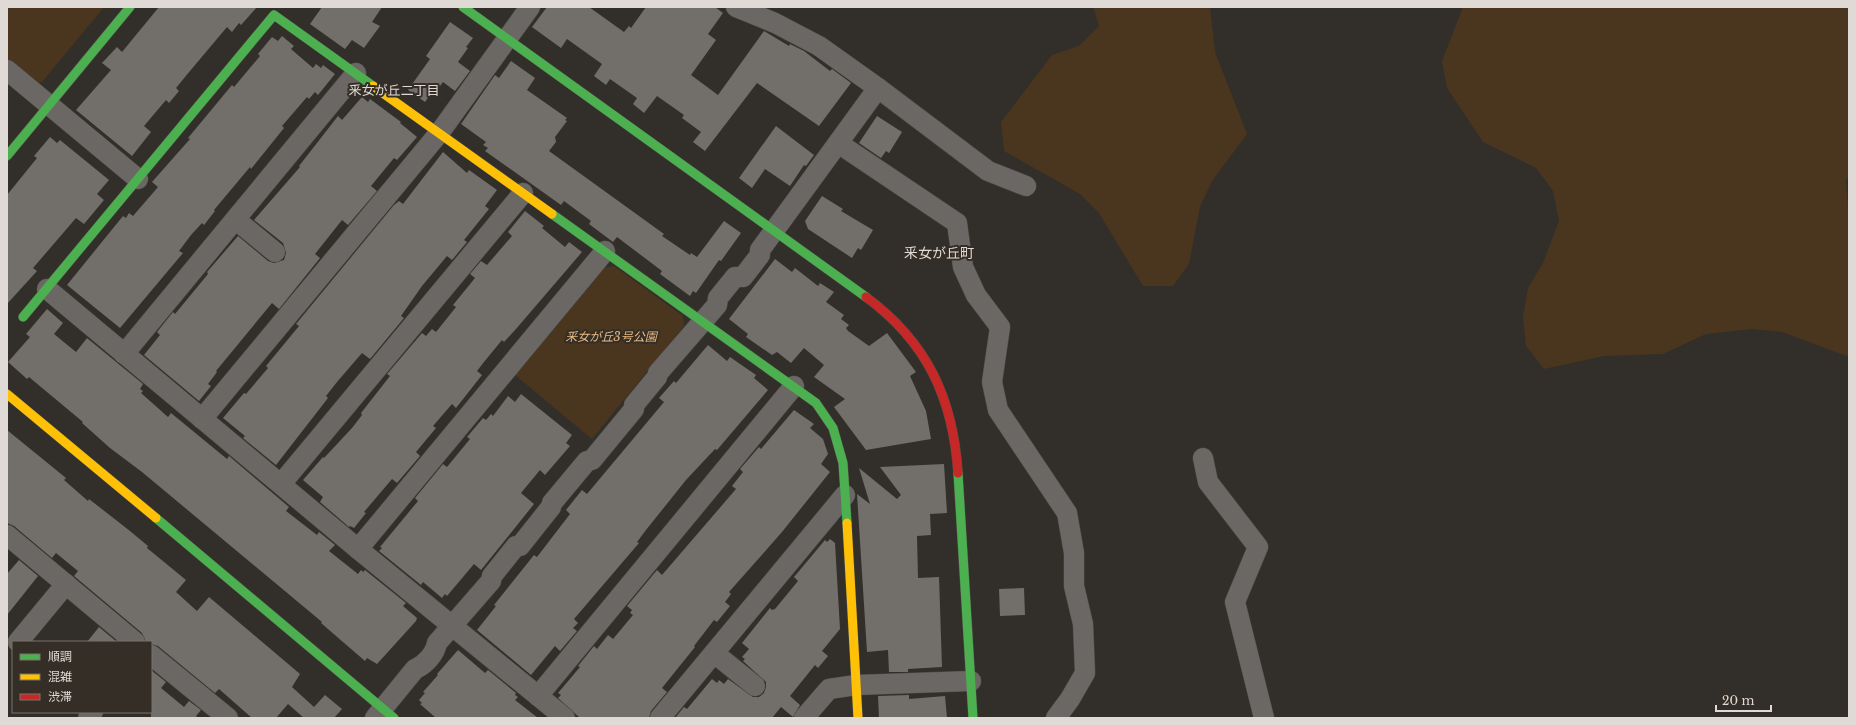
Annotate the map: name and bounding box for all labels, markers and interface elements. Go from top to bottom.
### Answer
district label: 釆女が丘二丁目 [348,82,440,99]
district label: 釆女が丘町 [904,244,974,262]
park label: 釆女が丘3号公園 [565,329,659,344]
legend [12,641,152,713]
text: 順調 [48,649,72,664]
text: 混雑 [48,669,72,684]
scale bar [1716,687,1771,713]
text: 渋滞 [48,689,72,704]
text: 20 m [1722,693,1754,708]

